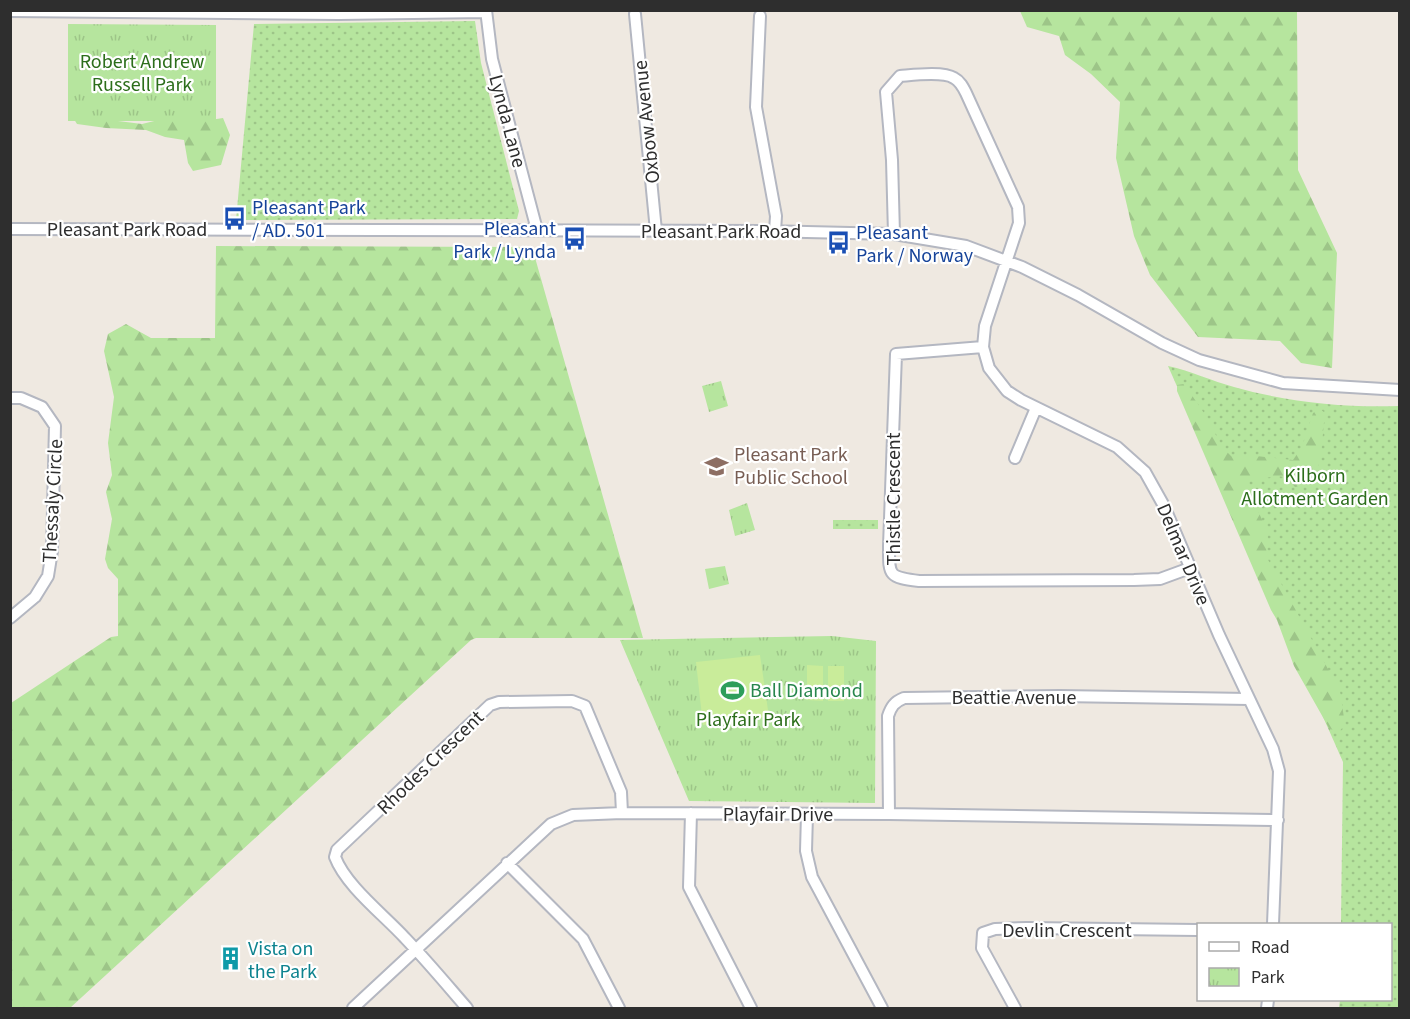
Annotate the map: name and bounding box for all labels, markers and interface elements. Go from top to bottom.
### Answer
park label: Robert Andrew Russell Park [80,48,204,99]
street label: Oxbow Avenue [627,59,667,185]
street label: Lynda Lane [481,72,533,171]
place label: Pleasant Park / AD. 501 [252,194,366,245]
bus stop icon: Pleasant Park / AD. 501 [221,205,247,231]
place label: Pleasant Park / Lynda [453,215,556,266]
street label: Pleasant Park Road [47,216,207,244]
street label: Pleasant Park Road [641,218,801,246]
place label: Pleasant Park / Norway [856,219,974,270]
bus stop icon: Pleasant Park / Lynda [561,226,587,252]
bus stop icon: Pleasant Park / Norway [825,230,851,256]
street label: Thistle Crescent [880,432,908,566]
street label: Thessaly Circle [36,438,70,564]
place label: Pleasant Park Public School [734,441,848,492]
school or university icon: Pleasant Park Public School [703,453,729,479]
park label: Kilborn Allotment Garden [1241,462,1389,513]
street label: Delmar Drive [1149,499,1217,610]
sports icon: Ball Diamond [719,677,745,703]
place label: Ball Diamond [750,677,863,705]
street label: Beattie Avenue [952,684,1076,712]
street label: Rhodes Crescent [371,704,491,821]
park label: Playfair Park [696,706,800,734]
street label: Playfair Drive [723,801,833,829]
street label: Devlin Crescent [1002,917,1132,945]
legend [1197,923,1392,1001]
place label: Vista on the Park [248,935,317,986]
text: Road [1251,935,1290,960]
building icon: Vista on the Park [217,946,243,972]
text: Park [1251,965,1285,990]

